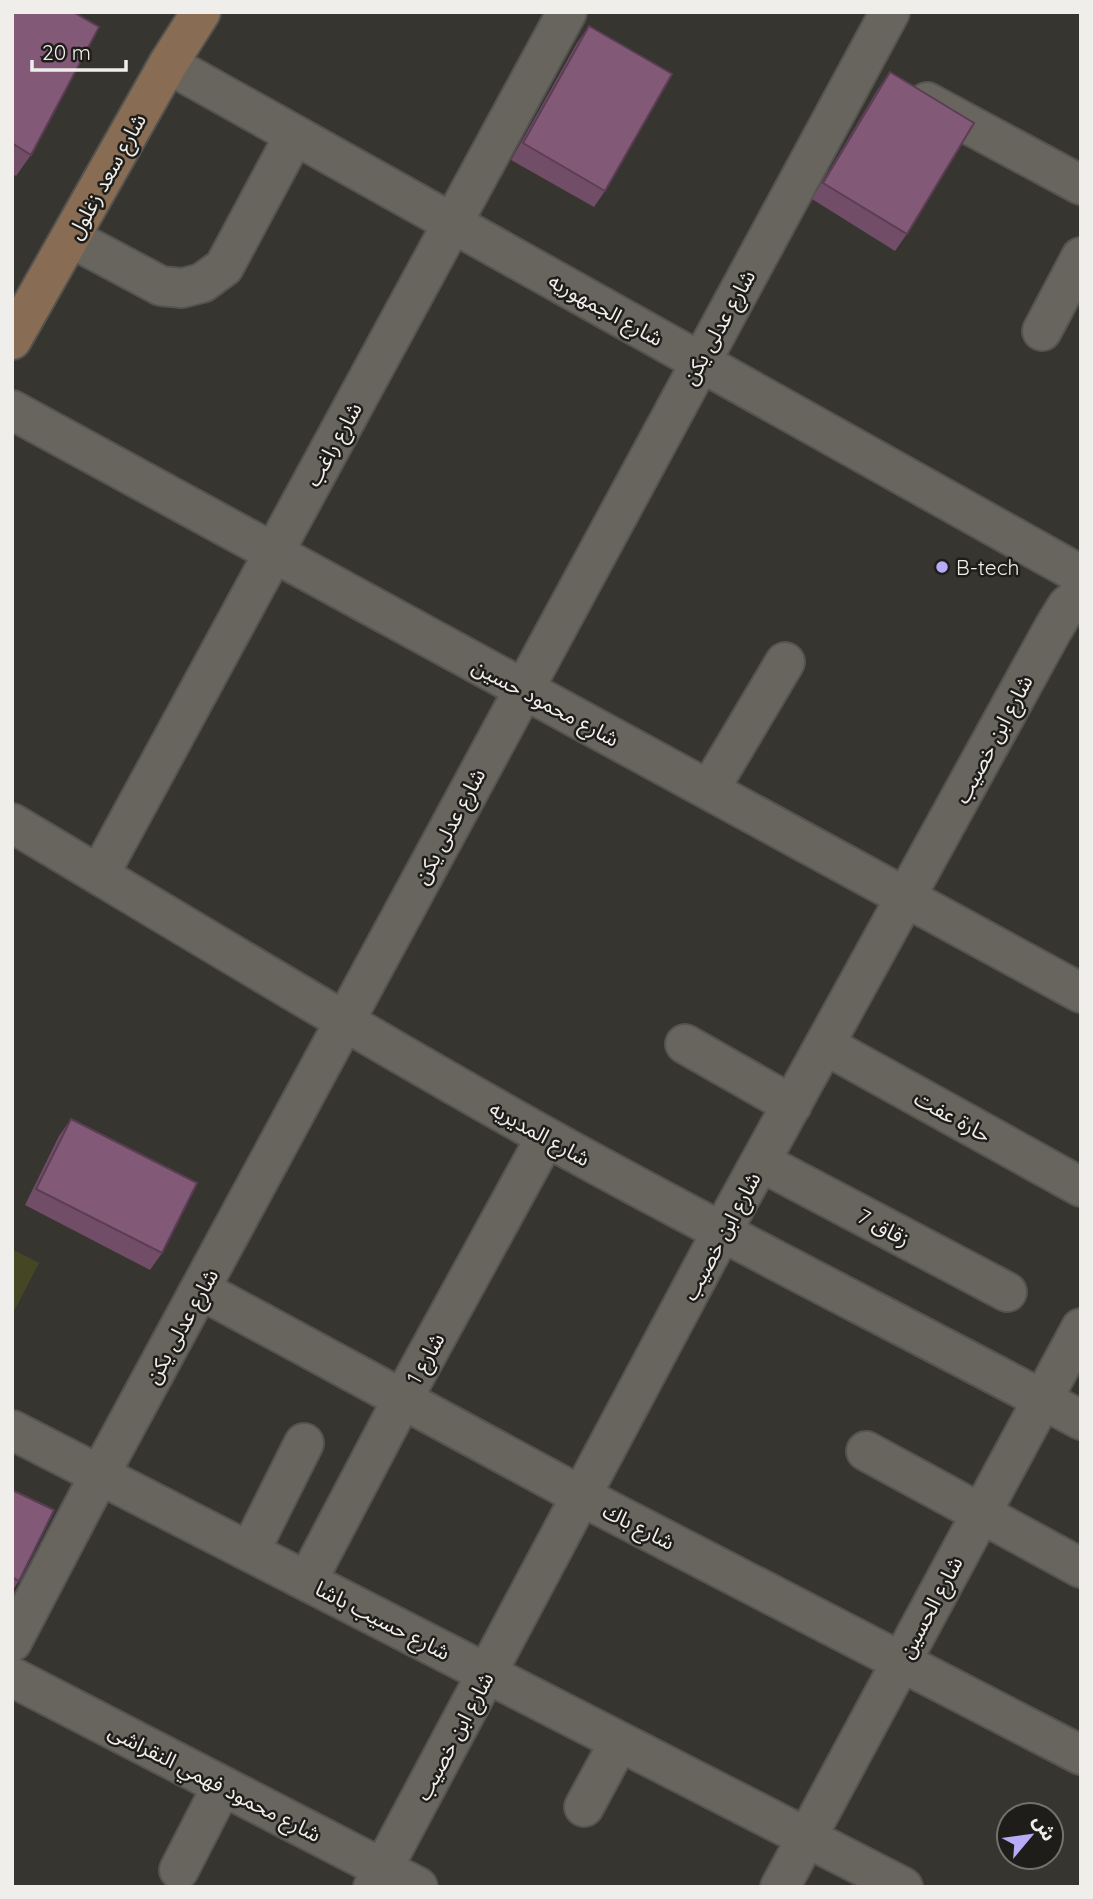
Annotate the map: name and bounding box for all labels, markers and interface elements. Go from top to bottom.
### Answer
scale bar [32,28,126,72]
text: 20 m [42,39,91,65]
street label: شارع سعد زغلول [61,109,154,245]
street label: شارع عدلى يكن [676,265,763,390]
street label: شارع الجمهوريه [543,267,668,354]
street label: شارع راغب [299,397,369,492]
place label: B-tech [956,554,1020,580]
marker: B-tech [934,559,950,575]
street label: شارع محمود حسين [467,652,624,754]
street label: شارع ابن خصيب [948,670,1040,809]
street label: شارع عدلى يكن [408,764,493,890]
street label: حارة عفت [910,1084,996,1148]
street label: شارع المديريه [484,1095,595,1174]
street label: شارع ابن خصيب [676,1167,768,1306]
street label: زقاق 7 [853,1203,915,1251]
street label: شارع عدلى يكن [139,1264,226,1389]
street label: شارع 1 [400,1328,452,1390]
street label: شارع باك [597,1497,679,1558]
street label: شارع الحسين [892,1552,970,1664]
street label: شارع حسيب باشا [310,1575,455,1668]
street label: شارع ابن خصيب [409,1667,501,1806]
street label: شارع محمود فهمي النقراشى [103,1717,326,1850]
north arrow [995,1801,1065,1871]
text: ش [1028,1811,1062,1845]

